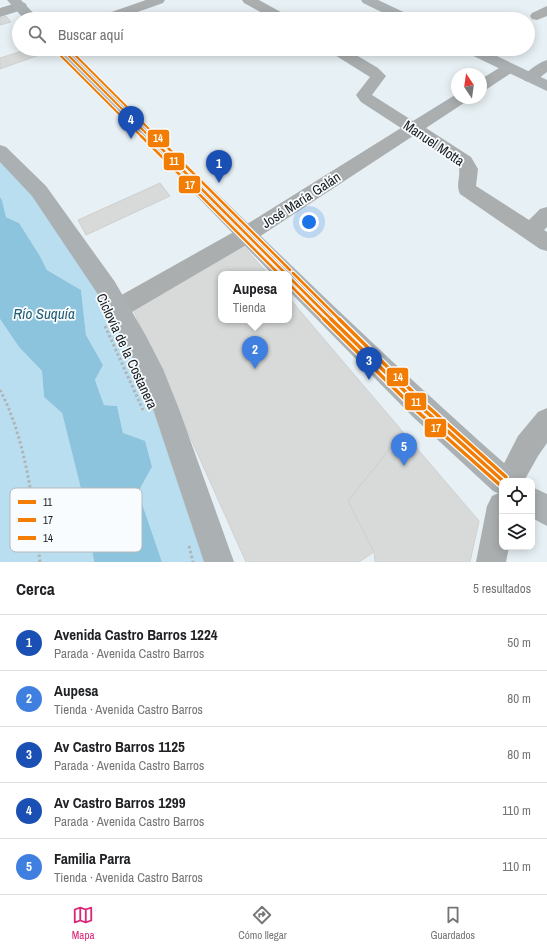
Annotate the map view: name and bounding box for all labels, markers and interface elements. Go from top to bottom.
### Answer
search box [12,12,535,56]
icon: search [26,23,48,45]
text: Buscar aquí [58,24,124,45]
north arrow [451,68,487,104]
pin: 4 [118,106,144,139]
street label: Manuel Motta [400,116,468,170]
line badge: 14 [147,129,170,148]
text: 14 [153,131,163,145]
pin: 1 [206,150,232,183]
line badge: 11 [163,152,185,171]
text: 11 [169,154,179,168]
street label: José María Galán [258,168,344,232]
line badge: 17 [178,175,201,194]
text: 17 [185,178,195,192]
your location [299,212,319,232]
popup [218,271,292,323]
text: Aupesa [233,278,277,299]
street label: Ciclovía de la Costanera [92,290,162,412]
text: Tienda [233,299,266,316]
water label: Río Suquía [13,303,75,324]
pin: 2 [242,336,268,369]
pin: 3 [356,347,382,380]
line badge: 14 [386,367,409,387]
text: 14 [393,370,403,384]
line badge: 11 [404,392,427,411]
text: 11 [411,395,421,409]
line badge: 17 [424,418,447,438]
text: 17 [431,421,441,435]
pin: 5 [391,433,417,466]
map controls [499,478,535,550]
button: locate [499,478,535,514]
legend [10,488,142,552]
text: 11 [43,495,52,509]
text: 17 [43,513,53,527]
button: layers [499,514,535,550]
text: 14 [43,531,53,545]
text: Cerca [16,577,55,600]
text: 5 resultados [473,580,531,597]
text: Avenida Castro Barros 1224 [54,624,218,645]
text: 1 [26,634,32,651]
text: 50 m [507,634,531,651]
text: Parada · Avenida Castro Barros [54,645,204,662]
text: Aupesa [54,680,98,701]
text: 2 [26,690,32,707]
text: 80 m [507,690,531,707]
text: Tienda · Avenida Castro Barros [54,701,203,718]
text: Av Castro Barros 1125 [54,736,185,757]
text: 3 [26,746,32,763]
text: 80 m [507,746,531,763]
text: Parada · Avenida Castro Barros [54,757,204,774]
text: Av Castro Barros 1299 [54,792,186,813]
text: 4 [26,802,32,819]
text: 110 m [502,802,531,819]
text: Parada · Avenida Castro Barros [54,813,204,830]
text: Familia Parra [54,848,131,869]
text: 5 [26,858,32,875]
text: 110 m [502,858,531,875]
text: Tienda · Avenida Castro Barros [54,869,203,886]
tab: Mapa [72,904,94,942]
tab: Cómo llegar [238,904,287,942]
tab: Guardados [430,904,475,942]

